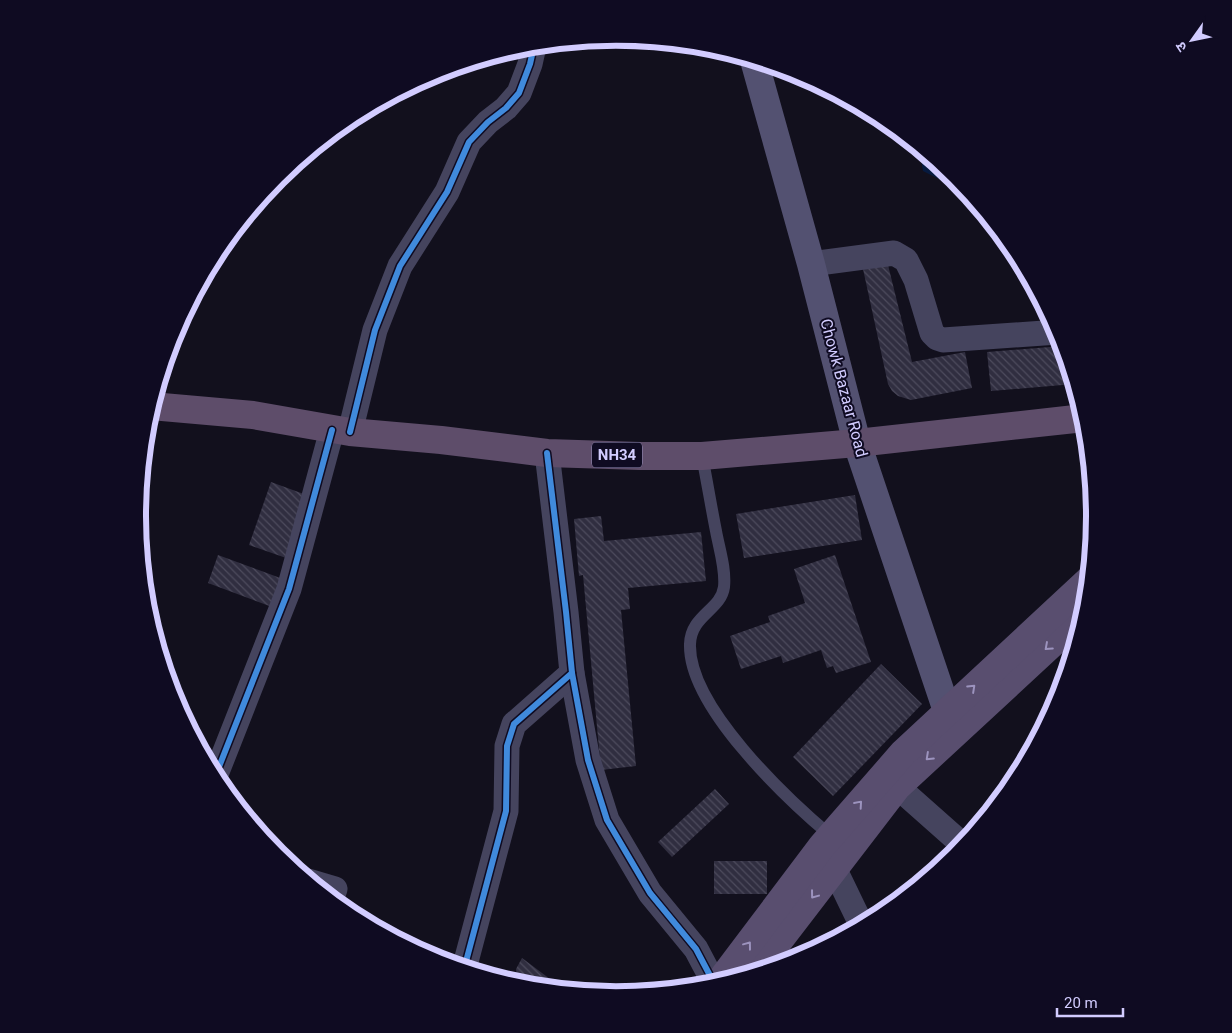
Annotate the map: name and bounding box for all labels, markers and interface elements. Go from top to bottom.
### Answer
north arrow [1167,15,1217,65]
text: उ [1172,39,1190,55]
street label: Chowk Bazaar Road [816,317,872,459]
road number: NH34 [592,442,642,468]
one-way arrow [1045,641,1054,650]
one-way arrow [967,685,976,694]
one-way arrow [926,751,935,760]
one-way arrow [853,800,862,809]
one-way arrow [811,889,820,899]
one-way arrow [742,942,751,951]
scale bar [1057,986,1123,1018]
text: 20 m [1064,994,1098,1012]

